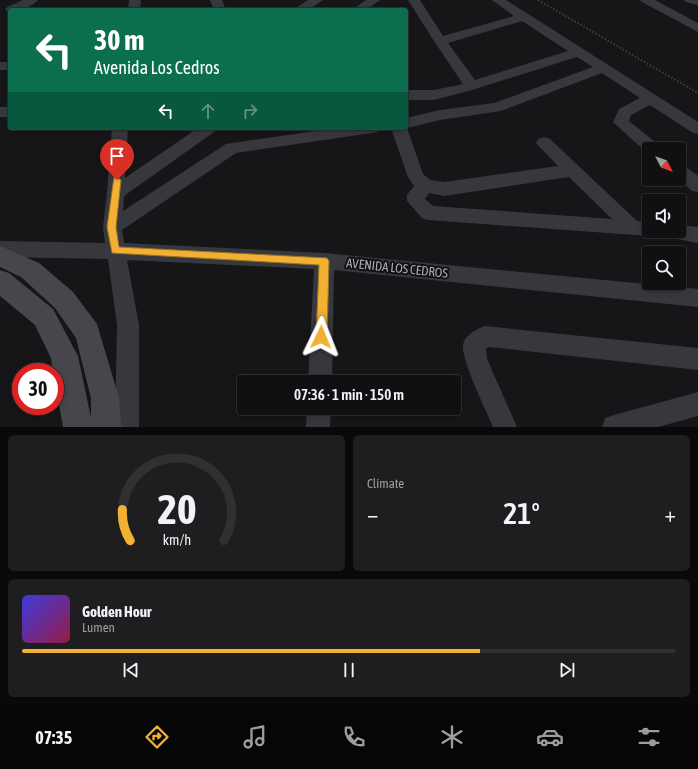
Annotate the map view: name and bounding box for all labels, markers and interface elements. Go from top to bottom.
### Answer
icon: left [28,24,80,76]
text: 30 m [94,24,144,56]
text: Avenida Los Cedros [94,57,220,78]
icon: left [155,100,177,122]
icon: ahead [197,100,219,122]
icon: right [239,100,261,122]
pin [100,139,134,180]
north arrow [642,142,686,186]
map controls [642,142,686,290]
icon: arrive [106,145,128,167]
button: sound [642,194,686,238]
button: search [642,246,686,290]
street label: AVENIDA LOS CEDROS [345,255,449,281]
position arrow [300,316,342,358]
speed limit sign: 30 [12,363,64,415]
text: 07:36 · 1 min · 150 m [294,386,404,403]
text: Climate [367,476,404,491]
text: 20 [157,485,196,533]
text: 21° [503,496,540,530]
text: − [367,501,378,527]
text: + [665,501,676,527]
text: km/h [162,532,191,548]
text: Golden Hour [82,603,152,620]
text: Lumen [82,620,115,635]
icon: previous [120,659,142,681]
icon: pause [338,659,360,681]
icon: next [556,659,578,681]
icon: directions [143,723,171,751]
icon: music [241,723,269,751]
icon: phone [340,723,368,751]
icon: climate [438,723,466,751]
icon: car [536,723,564,751]
icon: filters [635,723,663,751]
text: 07:35 [35,727,72,748]

